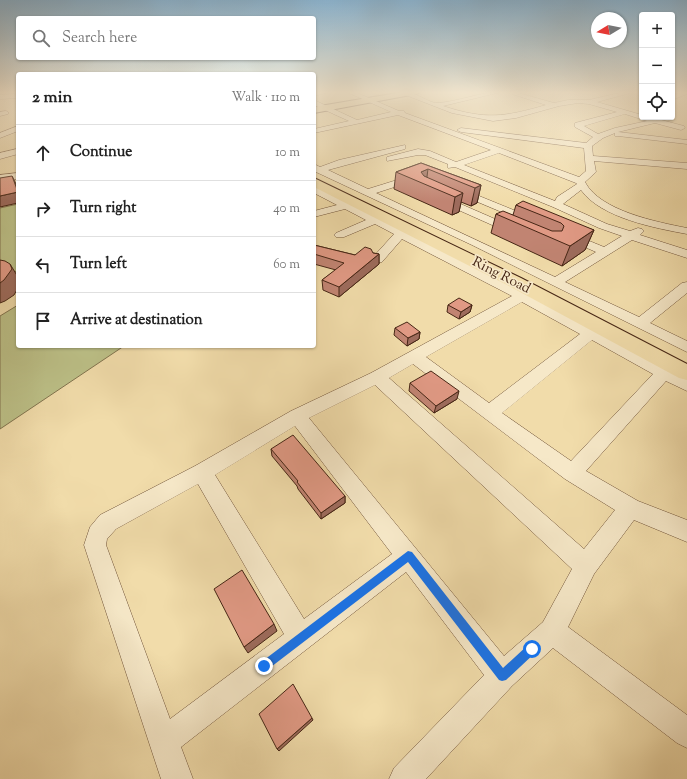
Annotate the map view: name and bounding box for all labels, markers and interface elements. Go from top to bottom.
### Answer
north arrow [591,12,627,48]
map controls [639,12,675,120]
button: + [639,12,675,48]
search box [16,16,316,60]
icon: search [30,27,52,49]
text: Search here [62,28,137,49]
button: − [639,48,675,84]
button: locate [639,84,675,120]
text: 2 min [32,86,73,110]
text: Walk · 110 m [232,89,300,107]
icon: ahead [32,142,54,164]
text: Continue [70,142,132,163]
text: 10 m [275,144,300,162]
icon: right [32,198,54,220]
text: Turn right [70,198,136,219]
text: 40 m [273,200,300,218]
street label: Ring Road [468,253,534,299]
icon: left [32,254,54,276]
text: Turn left [70,254,127,275]
text: 60 m [273,256,300,274]
icon: arrive [32,310,54,332]
text: Arrive at destination [70,310,203,331]
route start [523,640,541,658]
route end [255,657,273,675]

